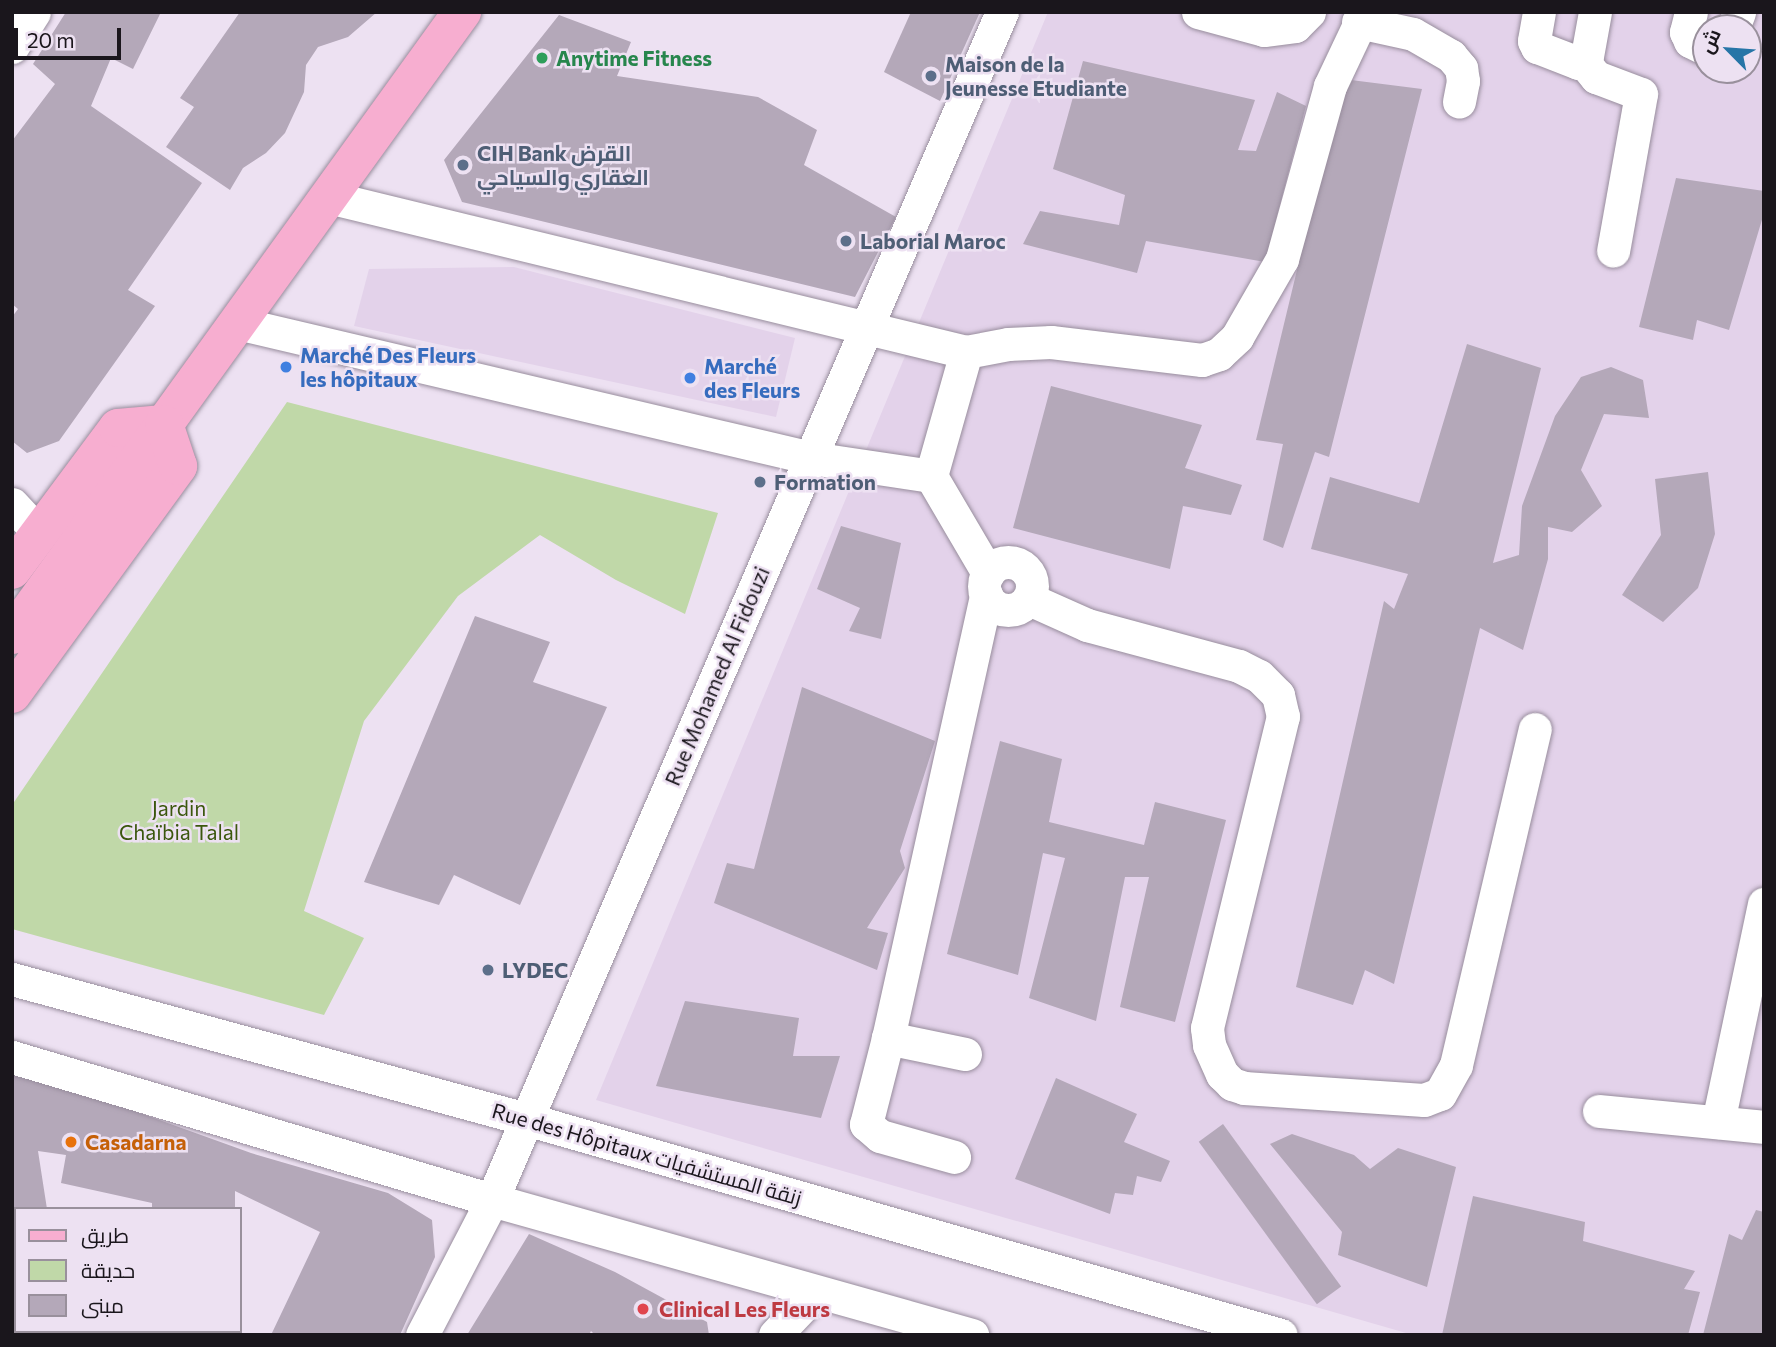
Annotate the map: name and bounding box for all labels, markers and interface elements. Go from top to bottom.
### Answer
scale bar [18,14,124,58]
north arrow [1692,14,1762,84]
text: ش [1694,25,1725,57]
text: 20 m [27,27,75,52]
place label: Anytime Fitness [556,45,712,71]
marker: Anytime Fitness [534,50,550,66]
place label: Maison de la Jeunesse Etudiante [945,51,1127,101]
marker: Maison de la Jeunesse Etudiante [923,68,939,84]
place label: CIH Bank القرض العقاري والسياحي [477,140,649,190]
marker: CIH Bank القرض العقاري والسياحي [455,157,471,173]
place label: Laborial Maroc [860,228,1006,254]
marker: Laborial Maroc [838,233,854,249]
place label: Marché Des Fleurs les hôpitaux [300,342,476,392]
place label: Marché des Fleurs [704,353,800,403]
marker: Marché Des Fleurs les hôpitaux [278,359,294,375]
marker: Marché des Fleurs [682,370,698,386]
place label: Formation [774,469,876,495]
marker: Formation [752,474,768,490]
street label: Rue Mohamed Al Fidouzi [659,563,775,789]
park label: Jardin Chaïbia Talal [119,795,239,845]
place label: LYDEC [502,957,568,983]
marker: LYDEC [480,962,496,978]
street label: Rue des Hôpitaux زنقة المستشفيات [489,1098,805,1210]
place label: Casadarna [85,1129,187,1155]
marker: Casadarna [63,1134,79,1150]
legend [14,1207,242,1333]
text: طريق [81,1222,129,1247]
text: حديقة [81,1257,135,1282]
text: مبنى [81,1292,124,1317]
place label: Clinical Les Fleurs [659,1296,830,1322]
marker: Clinical Les Fleurs [633,1299,653,1319]

